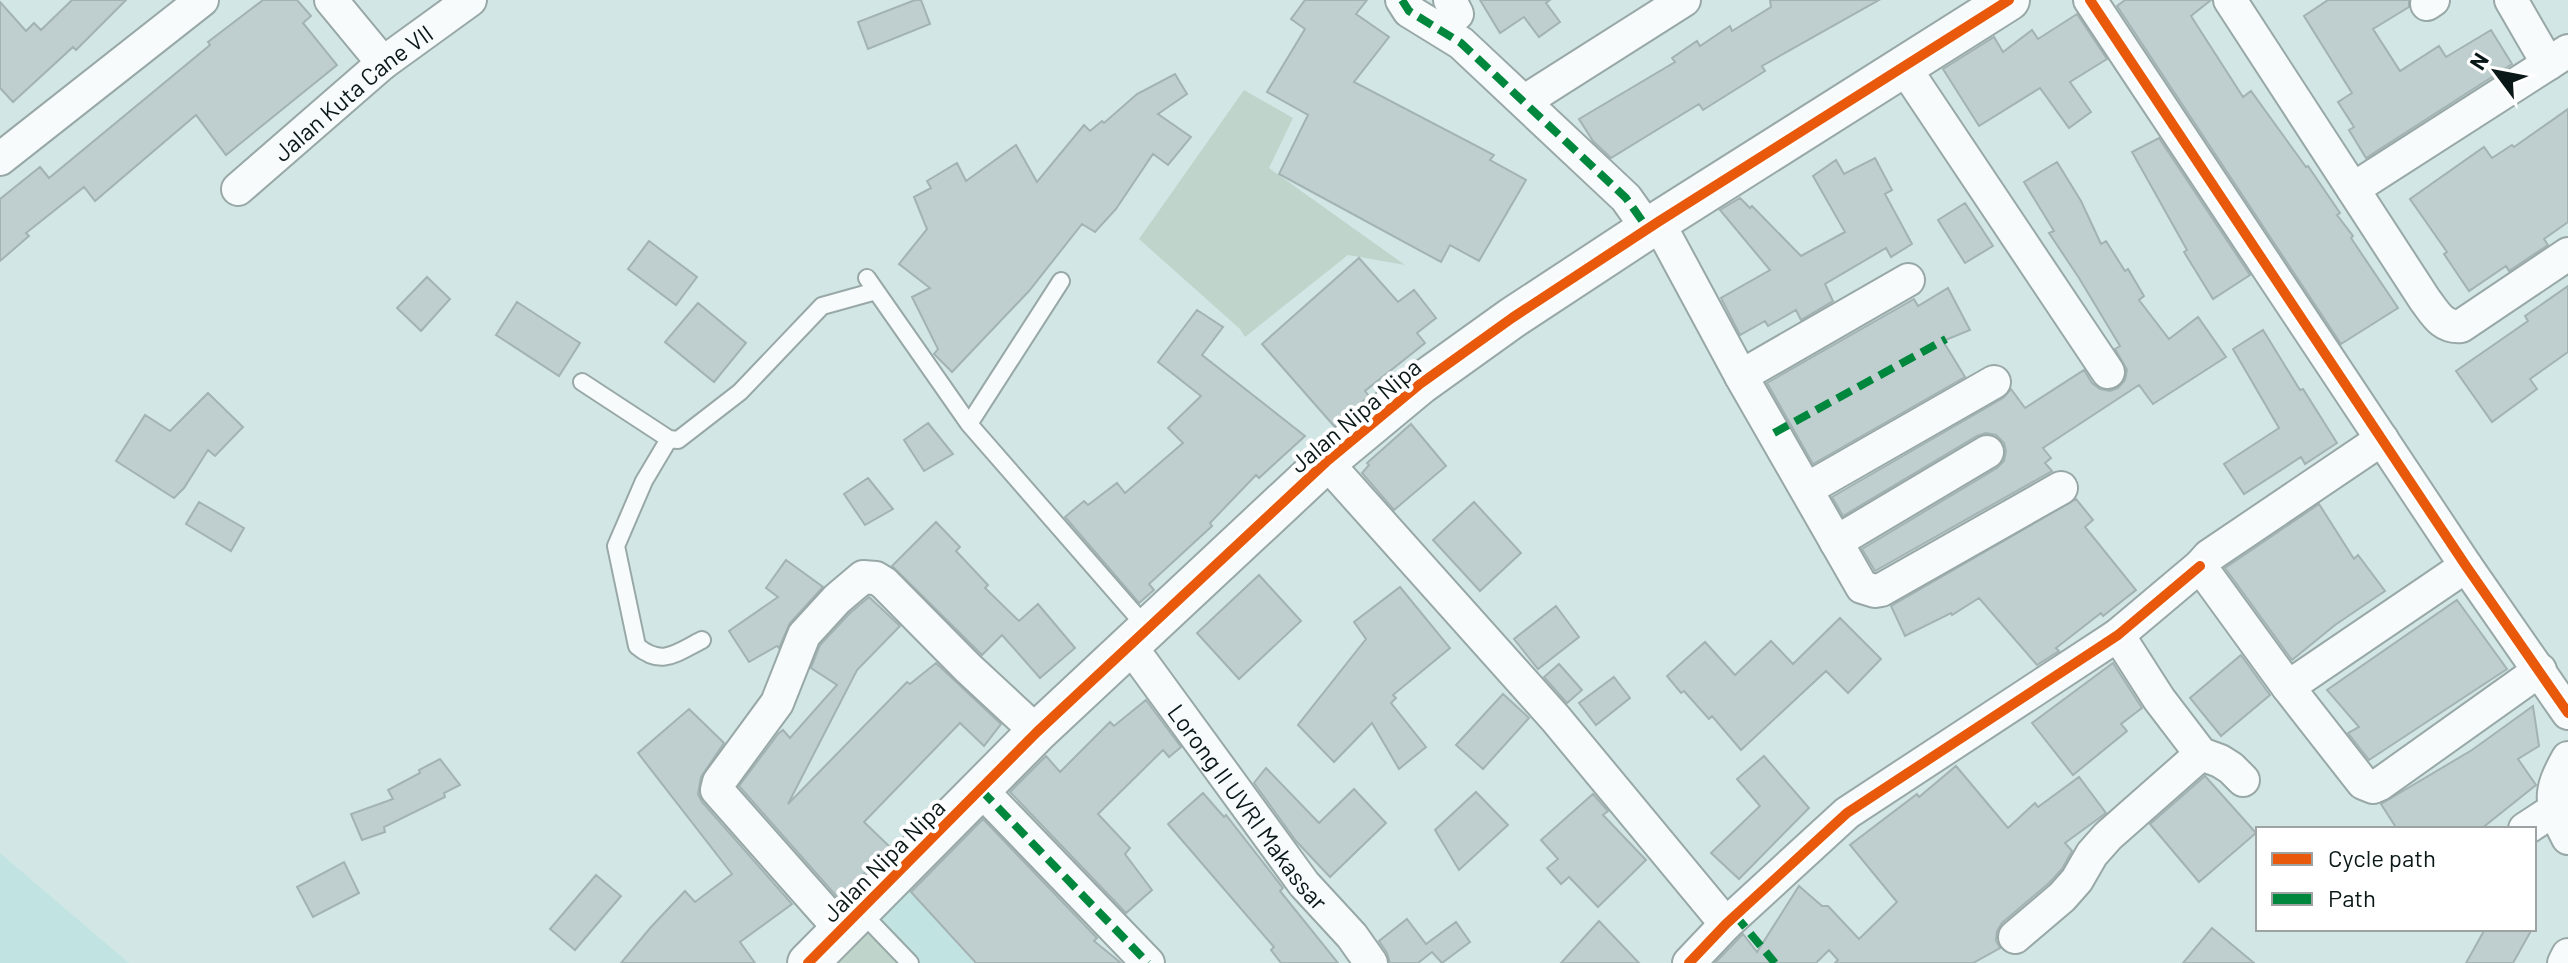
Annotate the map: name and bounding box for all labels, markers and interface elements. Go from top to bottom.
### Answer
street label: Jalan Kuta Cane VII [267,18,438,167]
north arrow [2456,32,2536,112]
text: N [2463,48,2493,74]
street label: Jalan Nipa Nipa [1284,352,1426,478]
street label: Lorong II UVRI Makassar [1163,698,1335,915]
street label: Jalan Nipa Nipa [815,792,951,928]
legend [2256,827,2536,931]
text: Cycle path [2328,843,2436,872]
text: Path [2328,883,2376,912]

